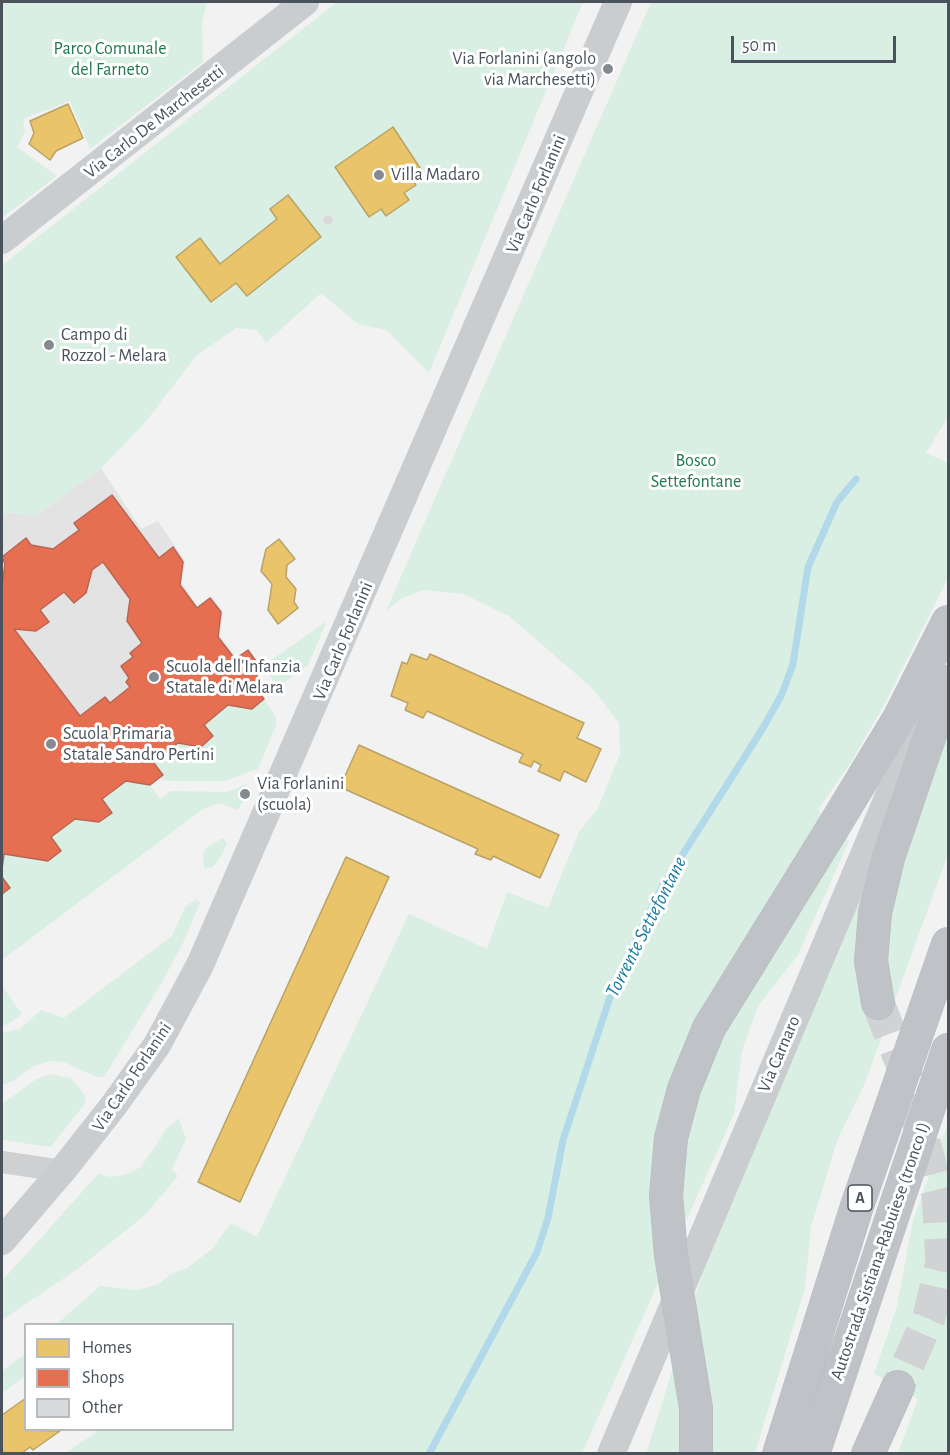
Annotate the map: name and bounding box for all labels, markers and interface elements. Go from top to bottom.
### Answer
scale bar [734,24,899,62]
text: 50 m [742,37,776,55]
park label: Parco Comunale del Farneto [54,38,166,80]
place label: Via Forlanini (angolo via Marchesetti) [452,48,596,90]
street label: Via Carlo De Marchesetti [80,61,228,183]
marker: Via Forlanini (angolo via Marchesetti) [601,62,615,76]
street label: Via Carlo Forlanini [501,131,571,257]
place label: Villa Madaro [391,164,480,186]
marker: Villa Madaro [372,168,386,182]
place label: Campo di Rozzol - Melara [61,324,167,366]
marker: Campo di Rozzol - Melara [42,338,56,352]
park label: Bosco Settefontane [651,450,741,492]
street label: Via Carlo Forlanini [308,578,378,704]
place label: Scuola dell'Infanzia Statale di Melara [166,656,301,698]
marker: Scuola dell'Infanzia Statale di Melara [147,670,161,684]
place label: Scuola Primaria Statale Sandro Pertini [63,723,214,766]
marker: Scuola Primaria Statale Sandro Pertini [44,737,58,751]
place label: Via Forlanini (scuola) [257,773,344,816]
marker: Via Forlanini (scuola) [238,787,252,801]
water label: Torrente Settefontane [600,853,692,1001]
street label: Via Carnaro [753,1012,805,1096]
street label: Via Carlo Forlanini [88,1018,176,1136]
street label: Autostrada Sistiana-Rabuiese (tronco I) [826,1119,934,1383]
road number: A [848,1185,872,1211]
legend [24,1323,234,1431]
text: Homes [82,1339,132,1357]
text: Shops [82,1369,124,1387]
text: Other [82,1399,123,1417]

